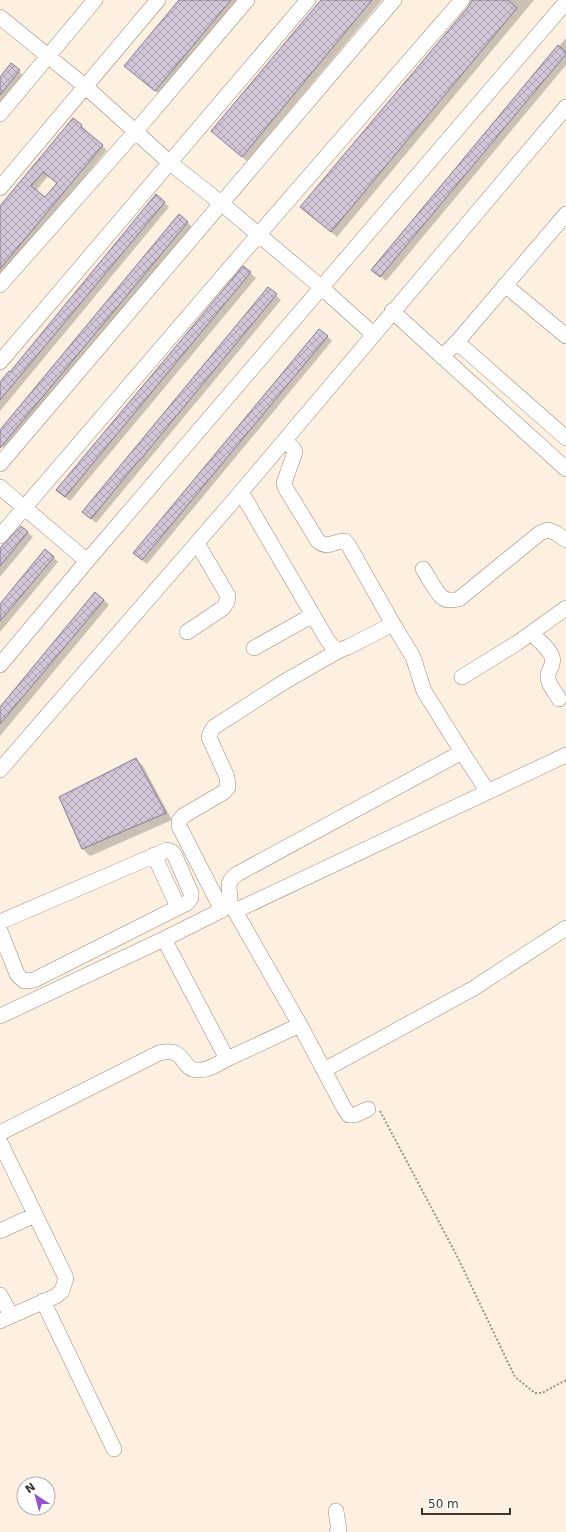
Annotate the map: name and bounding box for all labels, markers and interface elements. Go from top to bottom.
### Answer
north arrow [16,1476,56,1516]
text: N [23,1480,38,1496]
scale bar [422,1490,510,1516]
text: 50 m [428,1497,459,1511]

